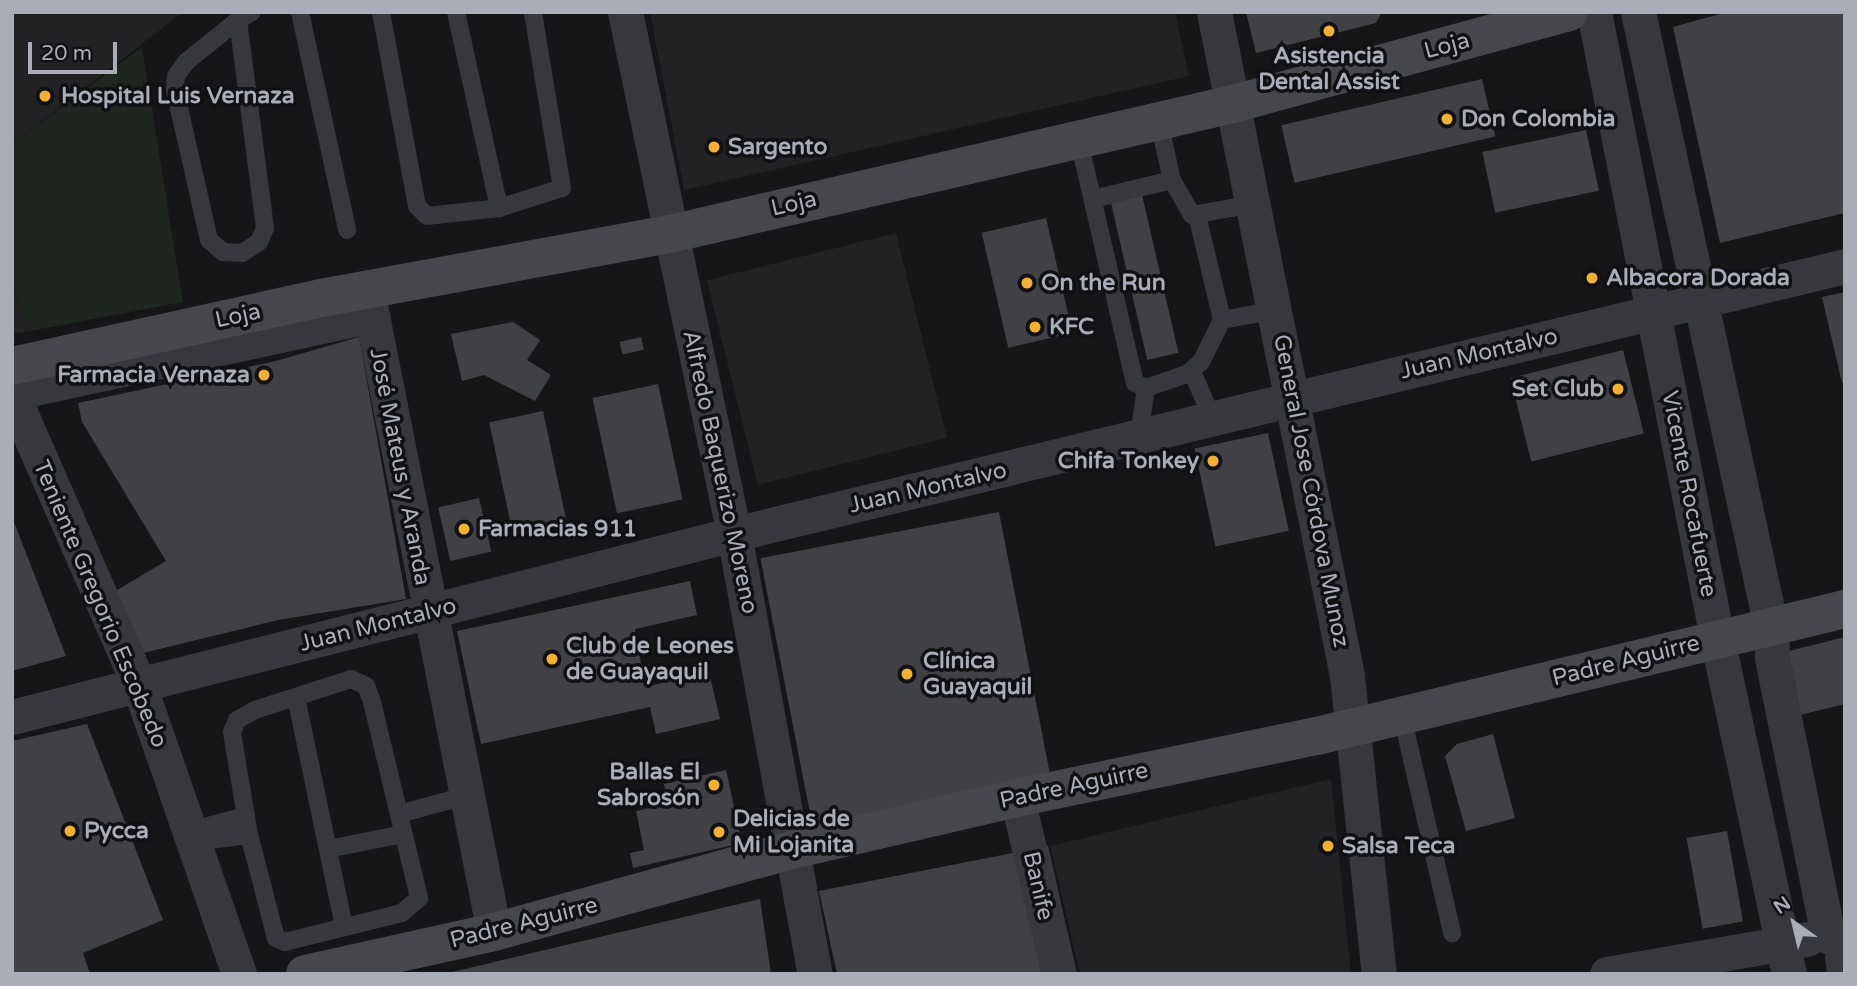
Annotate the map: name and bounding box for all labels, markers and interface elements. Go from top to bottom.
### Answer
marker: Asistencia Dental Assist [1321,23,1337,39]
street label: Loja [1421,27,1473,65]
scale bar [32,28,121,72]
text: 20 m [41,41,92,66]
place label: Asistencia Dental Assist [1258,42,1400,96]
place label: Hospital Luis Vernaza [61,82,295,110]
marker: Hospital Luis Vernaza [35,86,55,106]
place label: Don Colombia [1461,105,1615,133]
marker: Don Colombia [1439,111,1455,127]
place label: Sargento [728,133,827,161]
marker: Sargento [706,139,722,155]
street label: Loja [768,185,820,223]
place label: Albacora Dorada [1606,264,1790,292]
place label: On the Run [1041,269,1166,297]
marker: Albacora Dorada [1584,270,1600,286]
marker: On the Run [1019,275,1035,291]
street label: Loja [213,298,263,334]
place label: KFC [1049,313,1094,341]
marker: KFC [1027,319,1043,335]
street label: Juan Montalvo [1398,322,1560,386]
street label: Alfredo Baquerizo Moreno [676,328,764,616]
street label: General Jose Córdova Munoz [1267,332,1355,650]
street label: José Mateus y Aranda [363,346,437,588]
place label: Farmacia Vernaza [57,361,250,389]
marker: Farmacia Vernaza [256,367,272,383]
place label: Set Club [1512,375,1604,403]
marker: Set Club [1610,381,1626,397]
street label: Vicente Rocafuerte [1655,389,1723,599]
place label: Chifa Tonkey [1058,447,1199,475]
marker: Chifa Tonkey [1205,453,1221,469]
street label: Teniente Gregorio Escobedo [27,456,173,752]
street label: Juan Montalvo [847,456,1009,520]
place label: Farmacias 911 [478,515,637,543]
marker: Farmacias 911 [456,521,472,537]
street label: Juan Montalvo [297,592,459,658]
street label: Padre Aguirre [1549,629,1703,693]
place label: Club de Leones de Guayaquil [566,632,734,686]
place label: Clínica Guayaquil [923,647,1032,701]
marker: Club de Leones de Guayaquil [544,651,560,667]
marker: Clínica Guayaquil [897,664,917,684]
street label: Padre Aguirre [997,757,1151,815]
place label: Ballas El Sabrosón [597,758,700,812]
marker: Ballas El Sabrosón [706,777,722,793]
place label: Delicias de Mi Lojanita [733,805,854,859]
place label: Pycca [84,817,149,845]
marker: Pycca [62,823,78,839]
marker: Delicias de Mi Lojanita [711,824,727,840]
place label: Salsa Teca [1342,832,1456,860]
marker: Salsa Teca [1320,838,1336,854]
street label: Banife [1017,849,1059,923]
north arrow [1759,888,1829,958]
street label: Padre Aguirre [447,891,601,955]
text: N [1770,892,1795,919]

